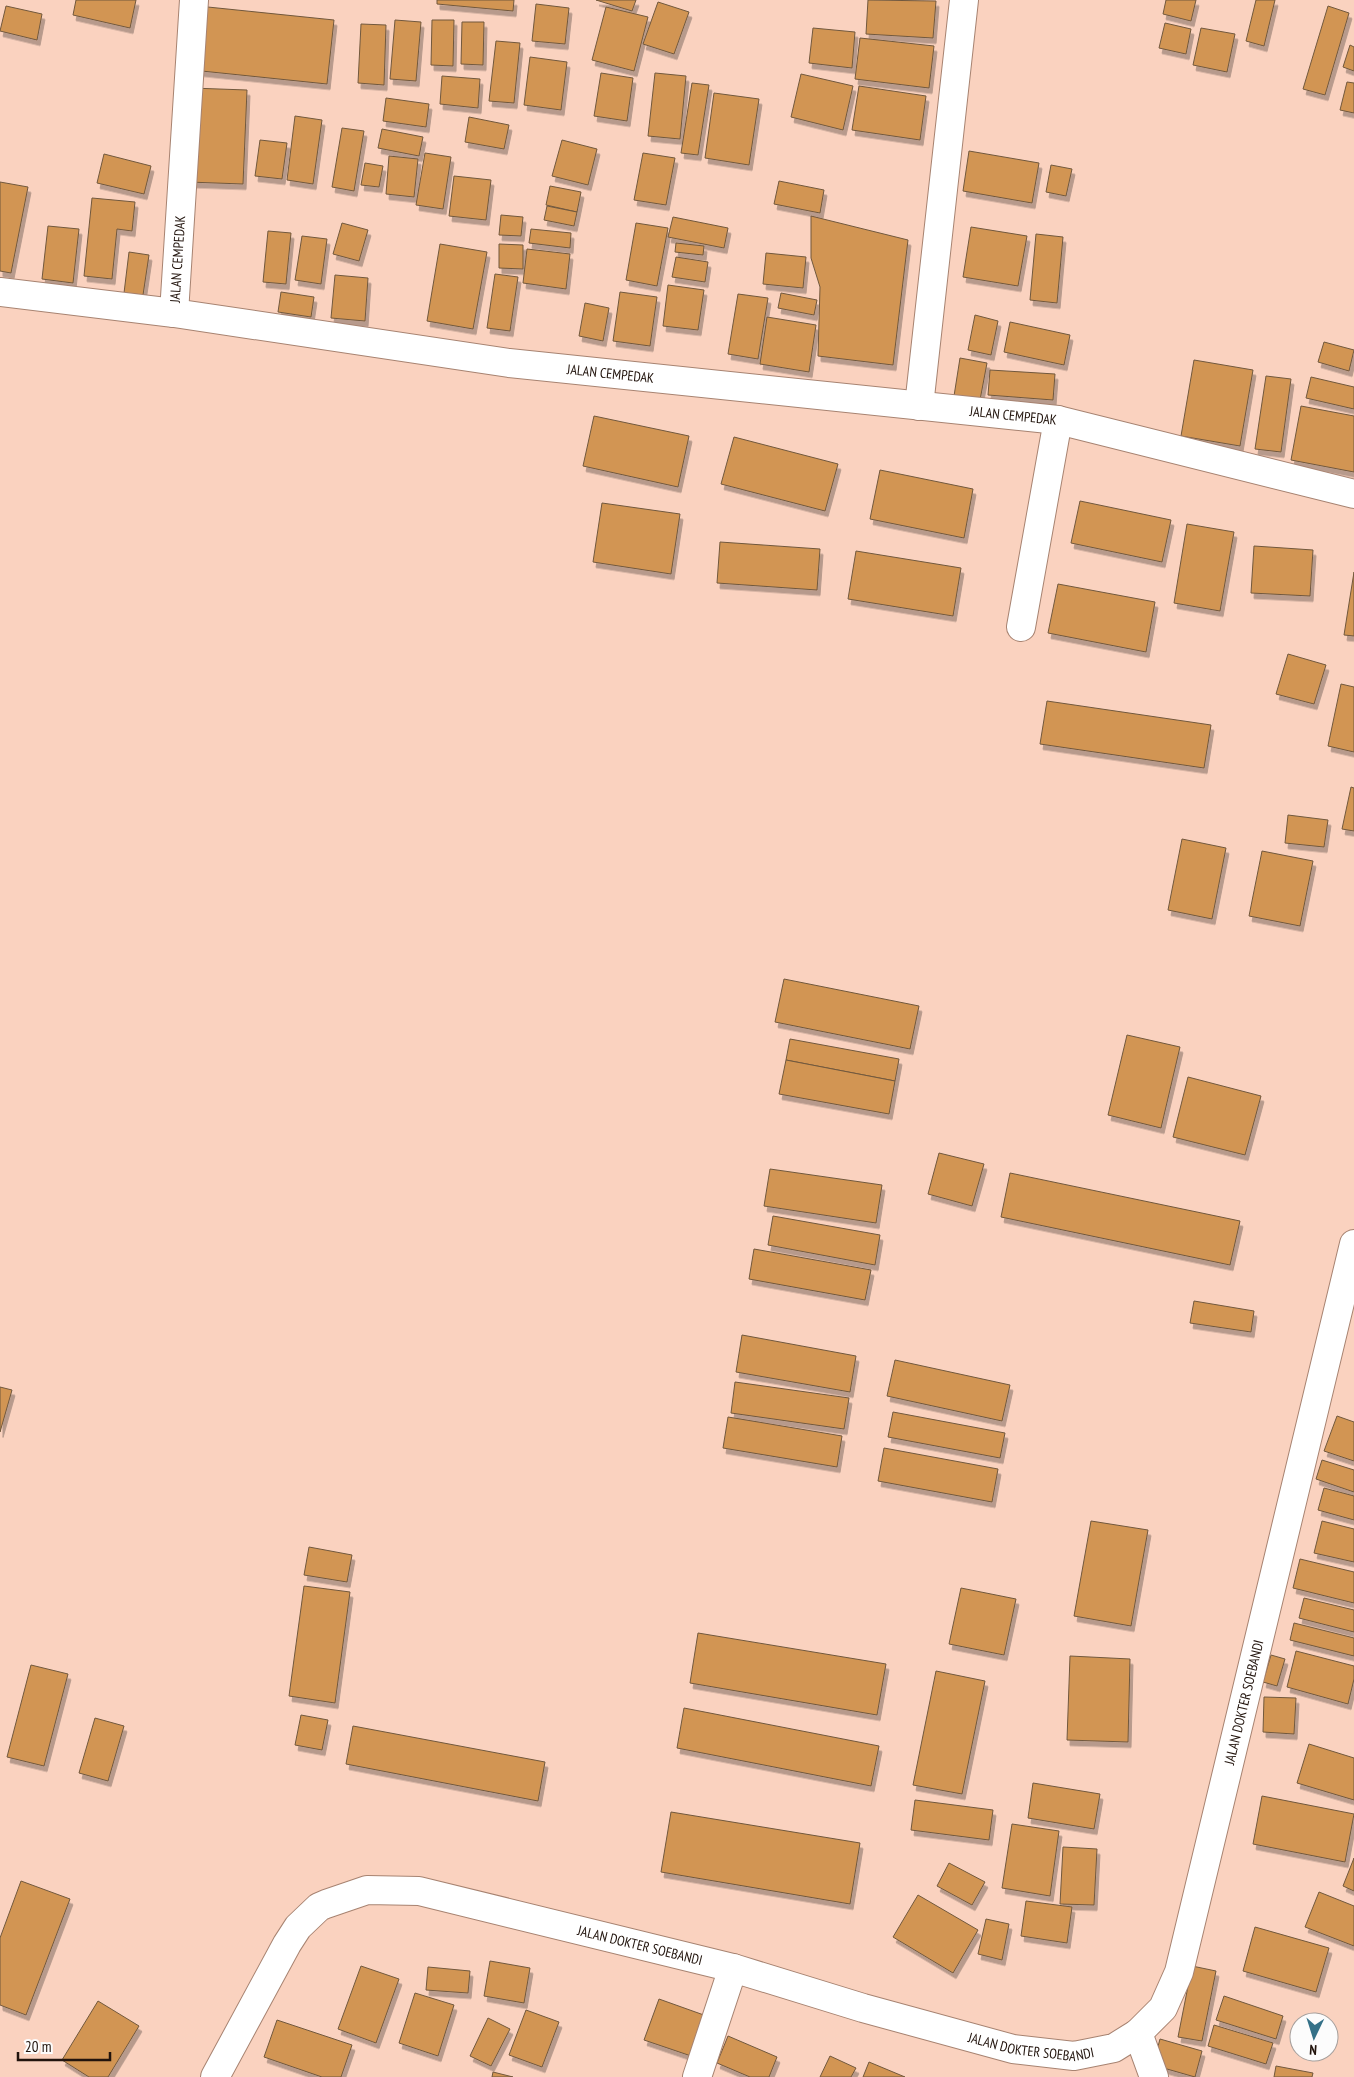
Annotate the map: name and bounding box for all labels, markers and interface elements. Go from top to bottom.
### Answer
street label: JALAN CEMPEDAK [166,215,189,304]
street label: JALAN CEMPEDAK [565,360,655,387]
street label: JALAN CEMPEDAK [968,402,1058,429]
street label: JALAN DOKTER SOEBANDI [1220,1638,1268,1767]
street label: JALAN DOKTER SOEBANDI [575,1921,704,1969]
north arrow [1289,2012,1339,2062]
street label: JALAN DOKTER SOEBANDI [965,2028,1096,2065]
scale bar [18,2030,110,2062]
text: 20 m [25,2037,51,2056]
text: N [1309,2041,1317,2059]

